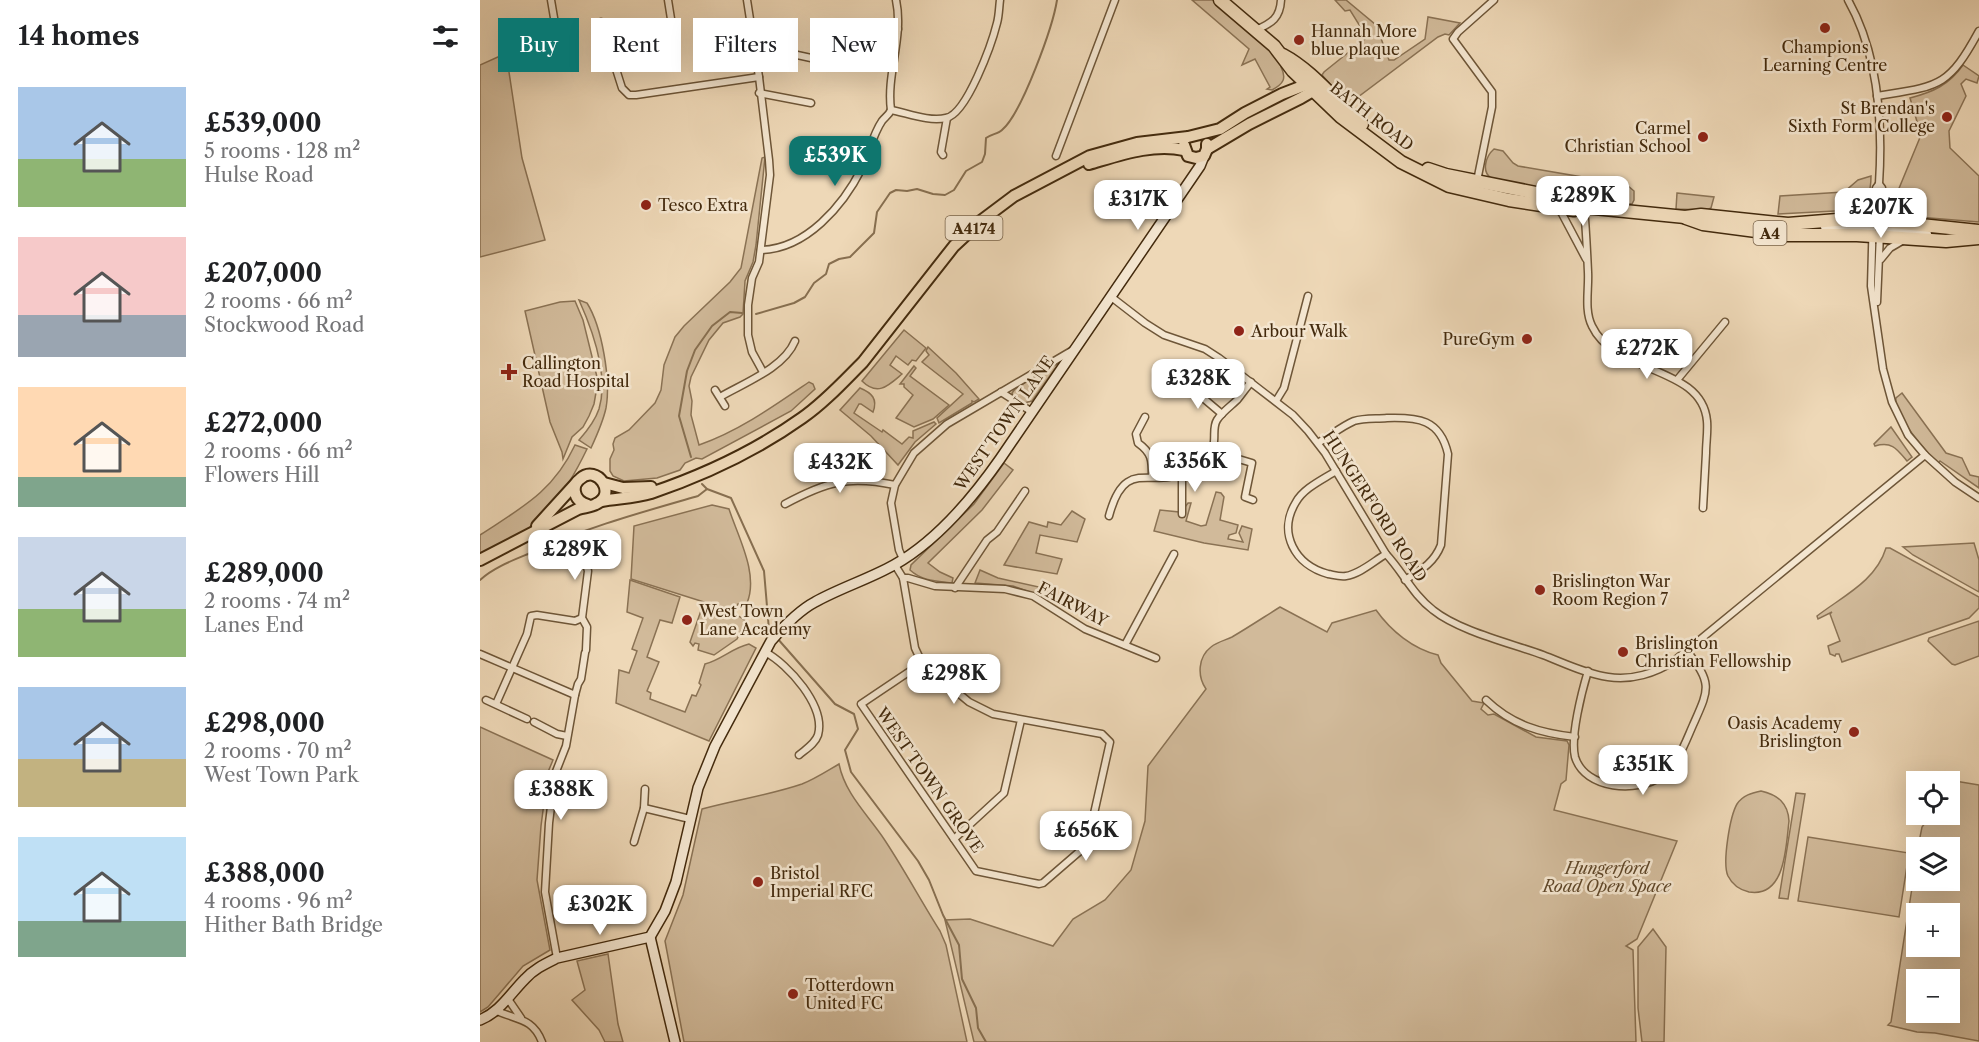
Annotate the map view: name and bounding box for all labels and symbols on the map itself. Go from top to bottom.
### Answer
place label: Hannah More blue plaque [1311,21,1417,59]
marker: Champions Learning Centre [1818,21,1832,35]
marker: Hannah More blue plaque [1292,33,1306,47]
place label: Champions Learning Centre [1763,37,1887,75]
street label: BATH ROAD [1326,77,1418,155]
place label: St Brendan's Sixth Form College [1788,98,1935,136]
marker: St Brendan's Sixth Form College [1940,110,1954,124]
place label: Carmel Christian School [1565,118,1691,156]
marker: Carmel Christian School [1696,130,1710,144]
pin: £539K [793,136,877,187]
pin: £289K [1541,176,1625,227]
pin: £317K [1096,180,1180,231]
pin: £207K [1839,188,1923,239]
place label: Tesco Extra [658,195,749,215]
marker: Tesco Extra [639,198,653,212]
road number: A4174 [946,216,1002,240]
road number: A4 [1754,221,1786,245]
place label: Arbour Walk [1250,321,1348,341]
marker: Arbour Walk [1232,324,1246,338]
place label: PureGym [1442,329,1515,349]
pin: £272K [1605,329,1689,380]
marker: PureGym [1520,332,1534,346]
street label: WEST TOWN LANE [949,352,1058,495]
place label: Callington Road Hospital [522,353,630,391]
pin: £328K [1156,359,1240,410]
marker: Callington Road Hospital [500,363,518,381]
street label: HUNGERFORD ROAD [1319,427,1431,585]
pin: £356K [1153,442,1237,493]
pin: £432K [798,443,882,494]
pin: £289K [533,530,617,581]
place label: Brislington War Room Region 7 [1552,571,1670,609]
street label: FAIRWAY [1034,577,1112,631]
marker: Brislington War Room Region 7 [1533,583,1547,597]
place label: West Town Lane Academy [698,601,812,639]
marker: West Town Lane Academy [680,613,694,627]
place label: Brislington Christian Fellowship [1635,633,1791,671]
marker: Brislington Christian Fellowship [1616,645,1630,659]
pin: £298K [912,654,996,705]
street label: WEST TOWN GROVE [872,703,988,857]
place label: Oasis Academy Brislington [1727,713,1843,751]
marker: Oasis Academy Brislington [1847,725,1861,739]
pin: £351K [1601,745,1685,796]
pin: £388K [519,770,603,821]
pin: £656K [1044,811,1128,862]
park label: Hungerford Road Open Space [1541,858,1672,896]
place label: Bristol Imperial RFC [770,863,873,901]
marker: Bristol Imperial RFC [751,875,765,889]
pin: £302K [558,885,642,936]
place label: Totterdown United FC [805,975,894,1013]
marker: Totterdown United FC [786,987,800,1001]

